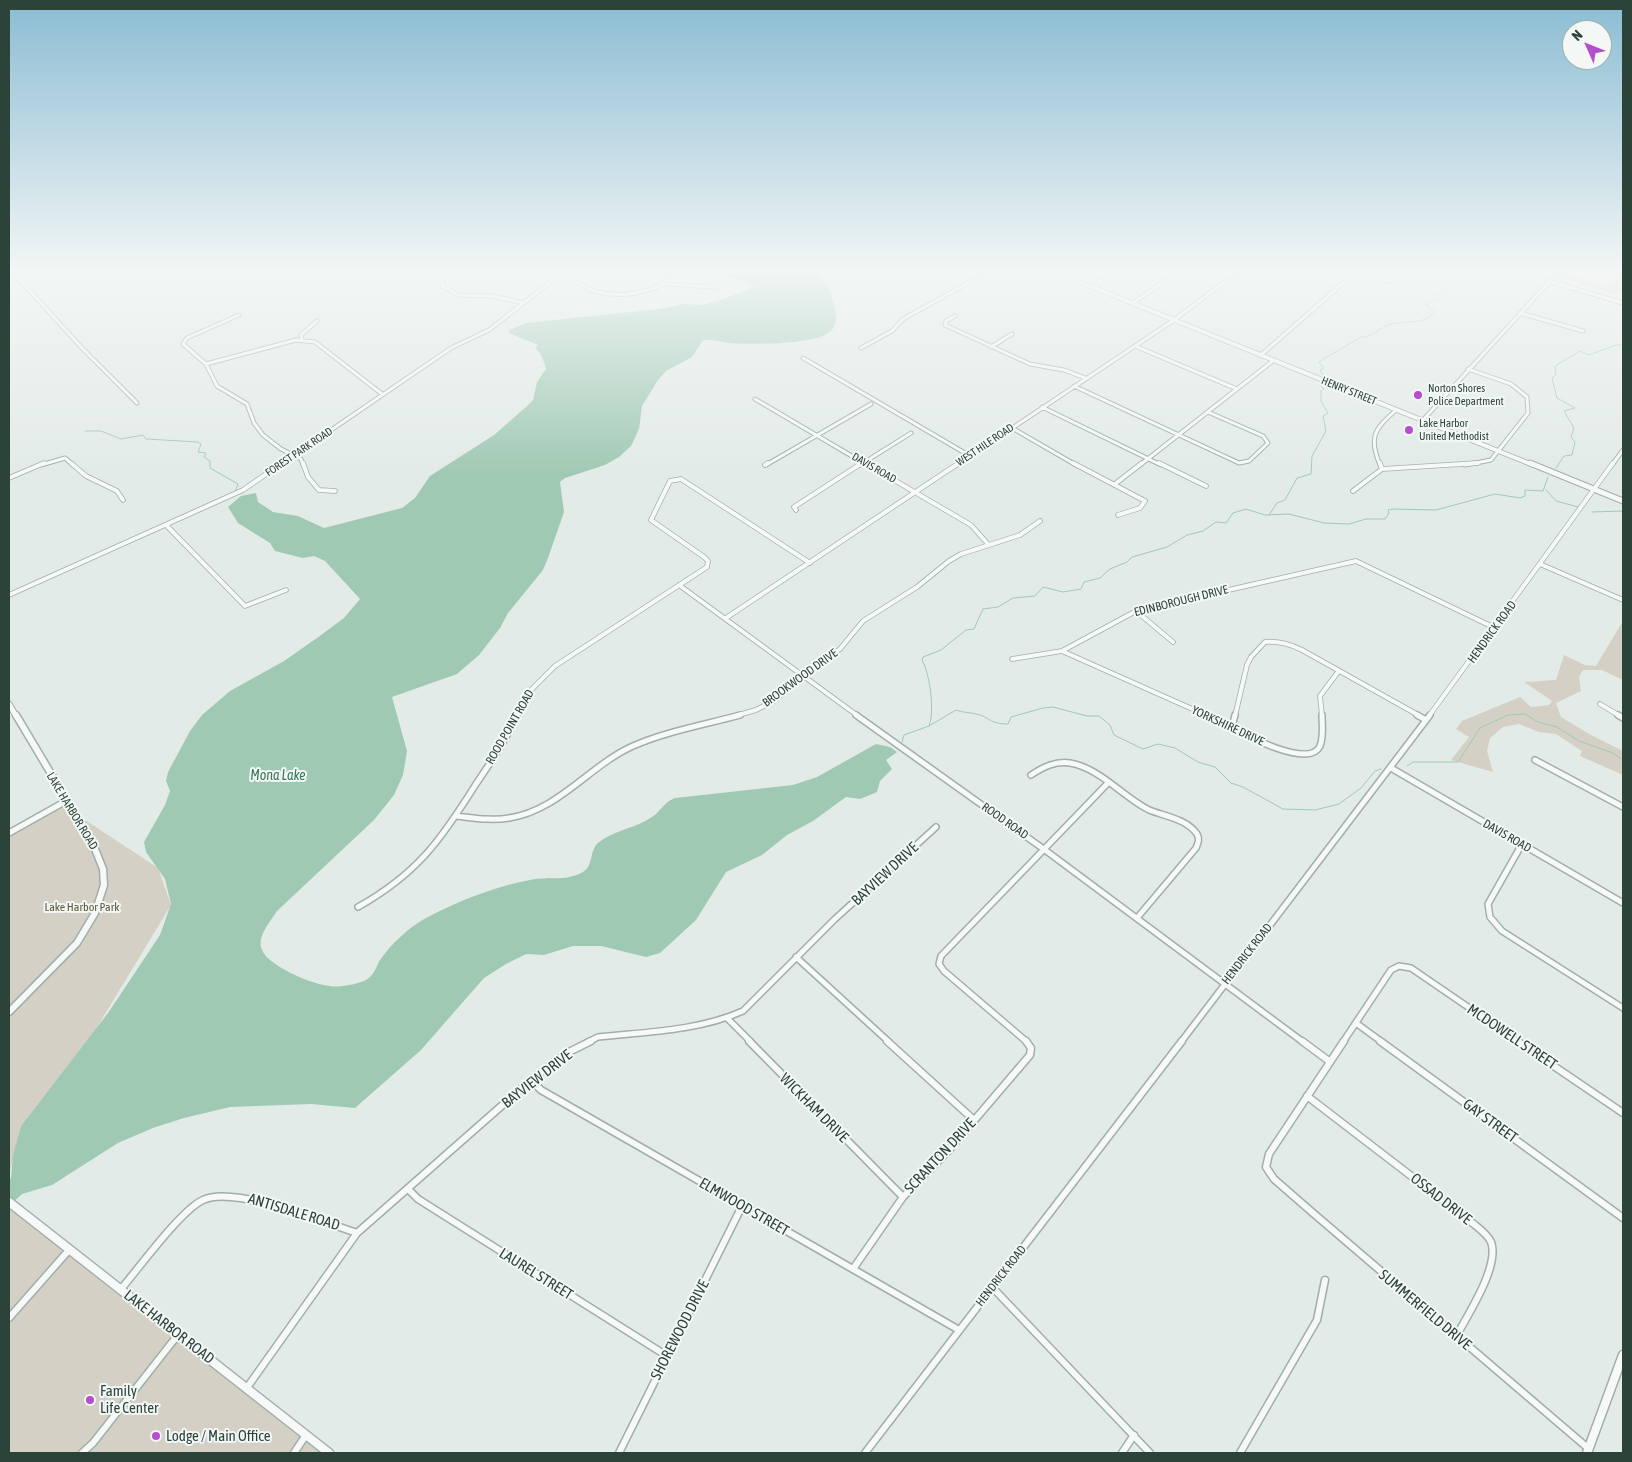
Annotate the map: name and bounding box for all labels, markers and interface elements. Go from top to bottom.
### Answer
north arrow [1562,20,1612,70]
text: N [1568,27,1586,44]
street label: HENRY STREET [1319,374,1379,408]
place label: Norton Shores Police Department [1428,382,1504,408]
marker: Norton Shores Police Department [1412,389,1424,401]
place label: Lake Harbor United Methodist [1419,417,1489,443]
street label: WEST HILE ROAD [954,421,1016,469]
marker: Lake Harbor United Methodist [1403,424,1415,436]
street label: FOREST PARK ROAD [263,425,335,479]
street label: DAVIS ROAD [849,450,899,486]
street label: EDINBOROUGH DRIVE [1132,582,1230,620]
street label: HENDRICK ROAD [1465,598,1519,666]
street label: BROOKWOOD DRIVE [760,646,840,710]
street label: ROOD POINT ROAD [483,687,537,767]
street label: YORKSHIRE DRIVE [1189,703,1267,749]
water label: Mona Lake [250,768,306,784]
street label: LAKE HARBOR ROAD [43,770,101,852]
street label: ROOD ROAD [979,800,1031,842]
street label: DAVIS ROAD [1480,816,1534,856]
street label: BAYVIEW DRIVE [848,839,922,909]
park label: Lake Harbor Park [45,900,119,914]
street label: HENDRICK ROAD [1219,921,1275,987]
street label: MCDOWELL STREET [1464,1000,1560,1074]
street label: BAYVIEW DRIVE [498,1046,576,1112]
street label: WICKHAM DRIVE [776,1070,852,1146]
street label: GAY STREET [1459,1095,1521,1147]
street label: SCRANTON DRIVE [901,1115,979,1197]
street label: OSSAD DRIVE [1407,1170,1475,1228]
street label: ELMWOOD STREET [696,1174,792,1240]
street label: ANTISDALE ROAD [246,1190,342,1234]
street label: HENDRICK ROAD [973,1243,1029,1309]
street label: LAUREL STREET [496,1244,576,1304]
street label: SUMMERFIELD DRIVE [1375,1266,1475,1354]
street label: SHOREWOOD DRIVE [647,1277,713,1383]
street label: LAKE HARBOR ROAD [120,1286,218,1368]
place label: Family Life Center [100,1382,158,1417]
marker: Family Life Center [84,1394,96,1406]
place label: Lodge / Main Office [166,1427,271,1445]
marker: Lodge / Main Office [150,1430,162,1442]

